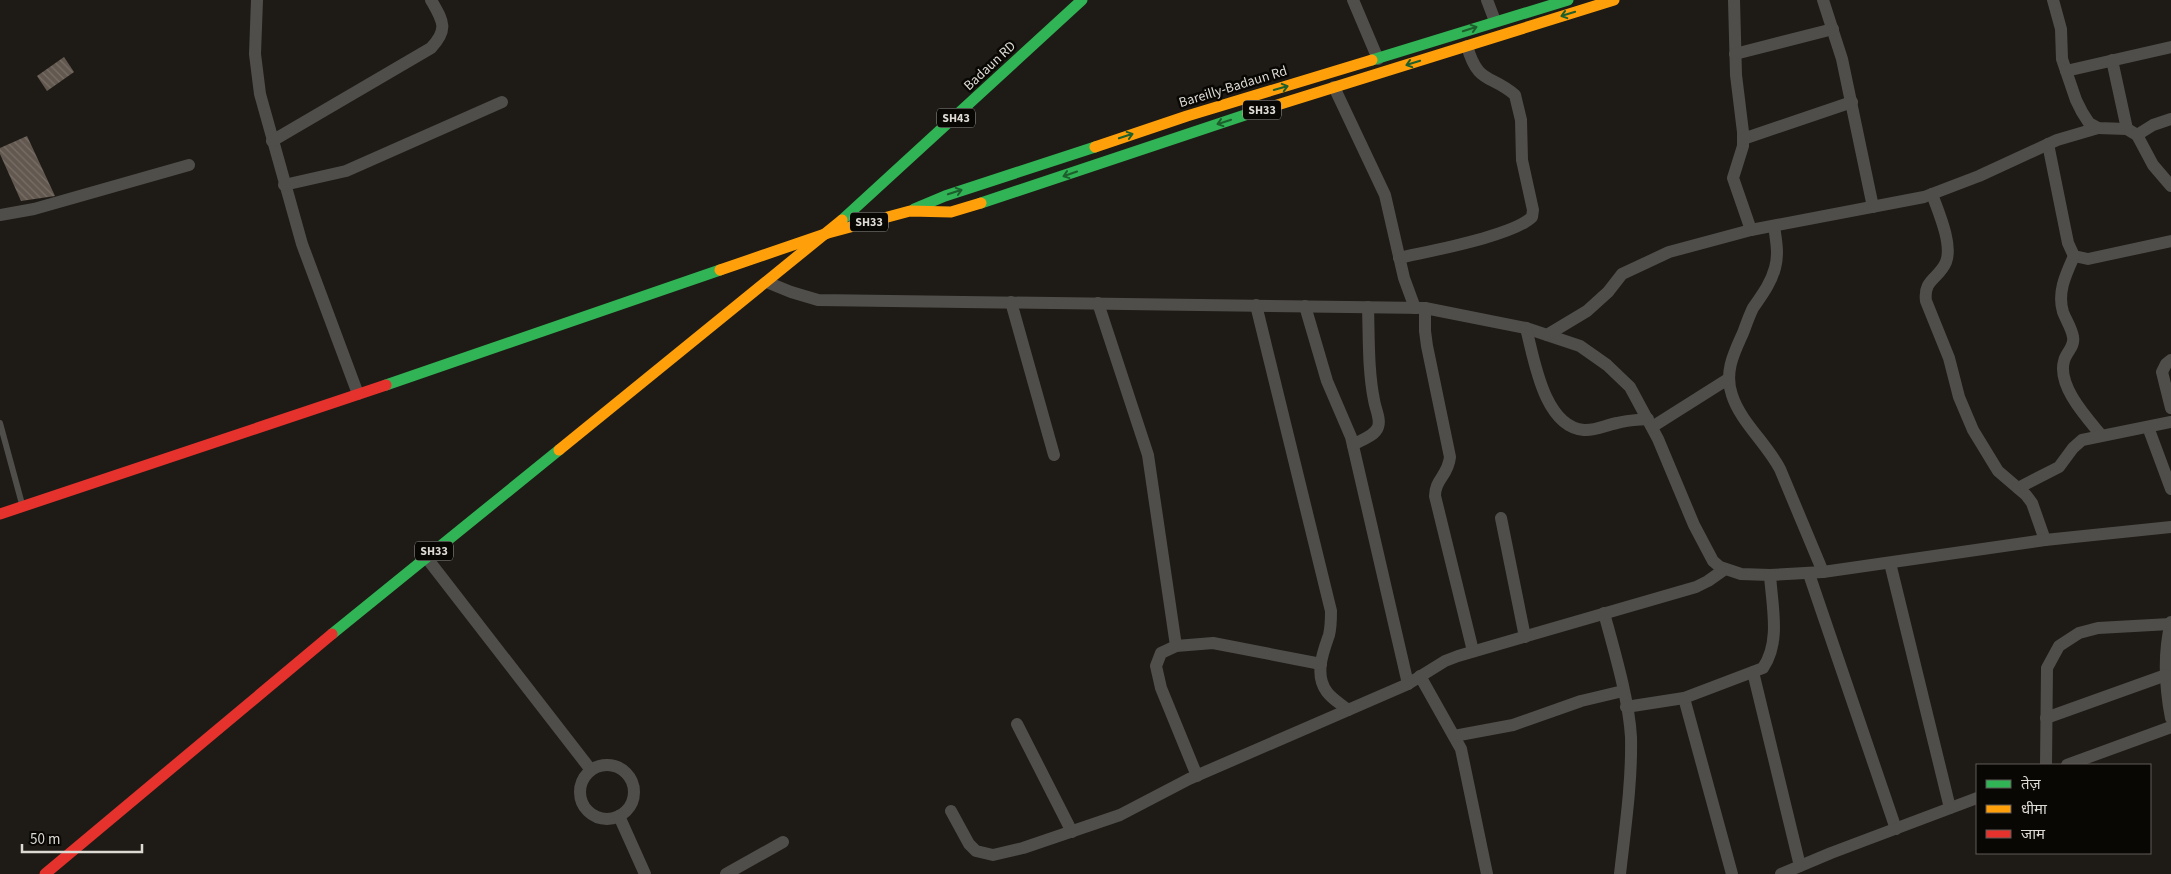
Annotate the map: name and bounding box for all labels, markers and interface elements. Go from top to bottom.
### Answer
one-way arrow [1560,10,1576,20]
one-way arrow [1461,24,1477,33]
street label: Badaun RD [959,37,1021,95]
one-way arrow [1405,58,1421,68]
street label: Bareilly-Badaun Rd [1176,61,1290,113]
one-way arrow [1273,83,1289,93]
road number: SH33 [1243,100,1281,120]
road number: SH43 [937,109,975,128]
one-way arrow [1217,118,1233,128]
one-way arrow [1118,131,1133,140]
one-way arrow [1063,170,1079,179]
one-way arrow [947,187,963,197]
road number: SH33 [850,212,888,232]
road number: SH33 [415,542,453,560]
legend [1976,764,2151,854]
text: तेज़ [2021,774,2042,795]
text: धीमा [2021,799,2048,820]
scale bar [22,822,142,854]
text: जाम [2021,824,2046,845]
text: 50 m [30,829,60,850]

